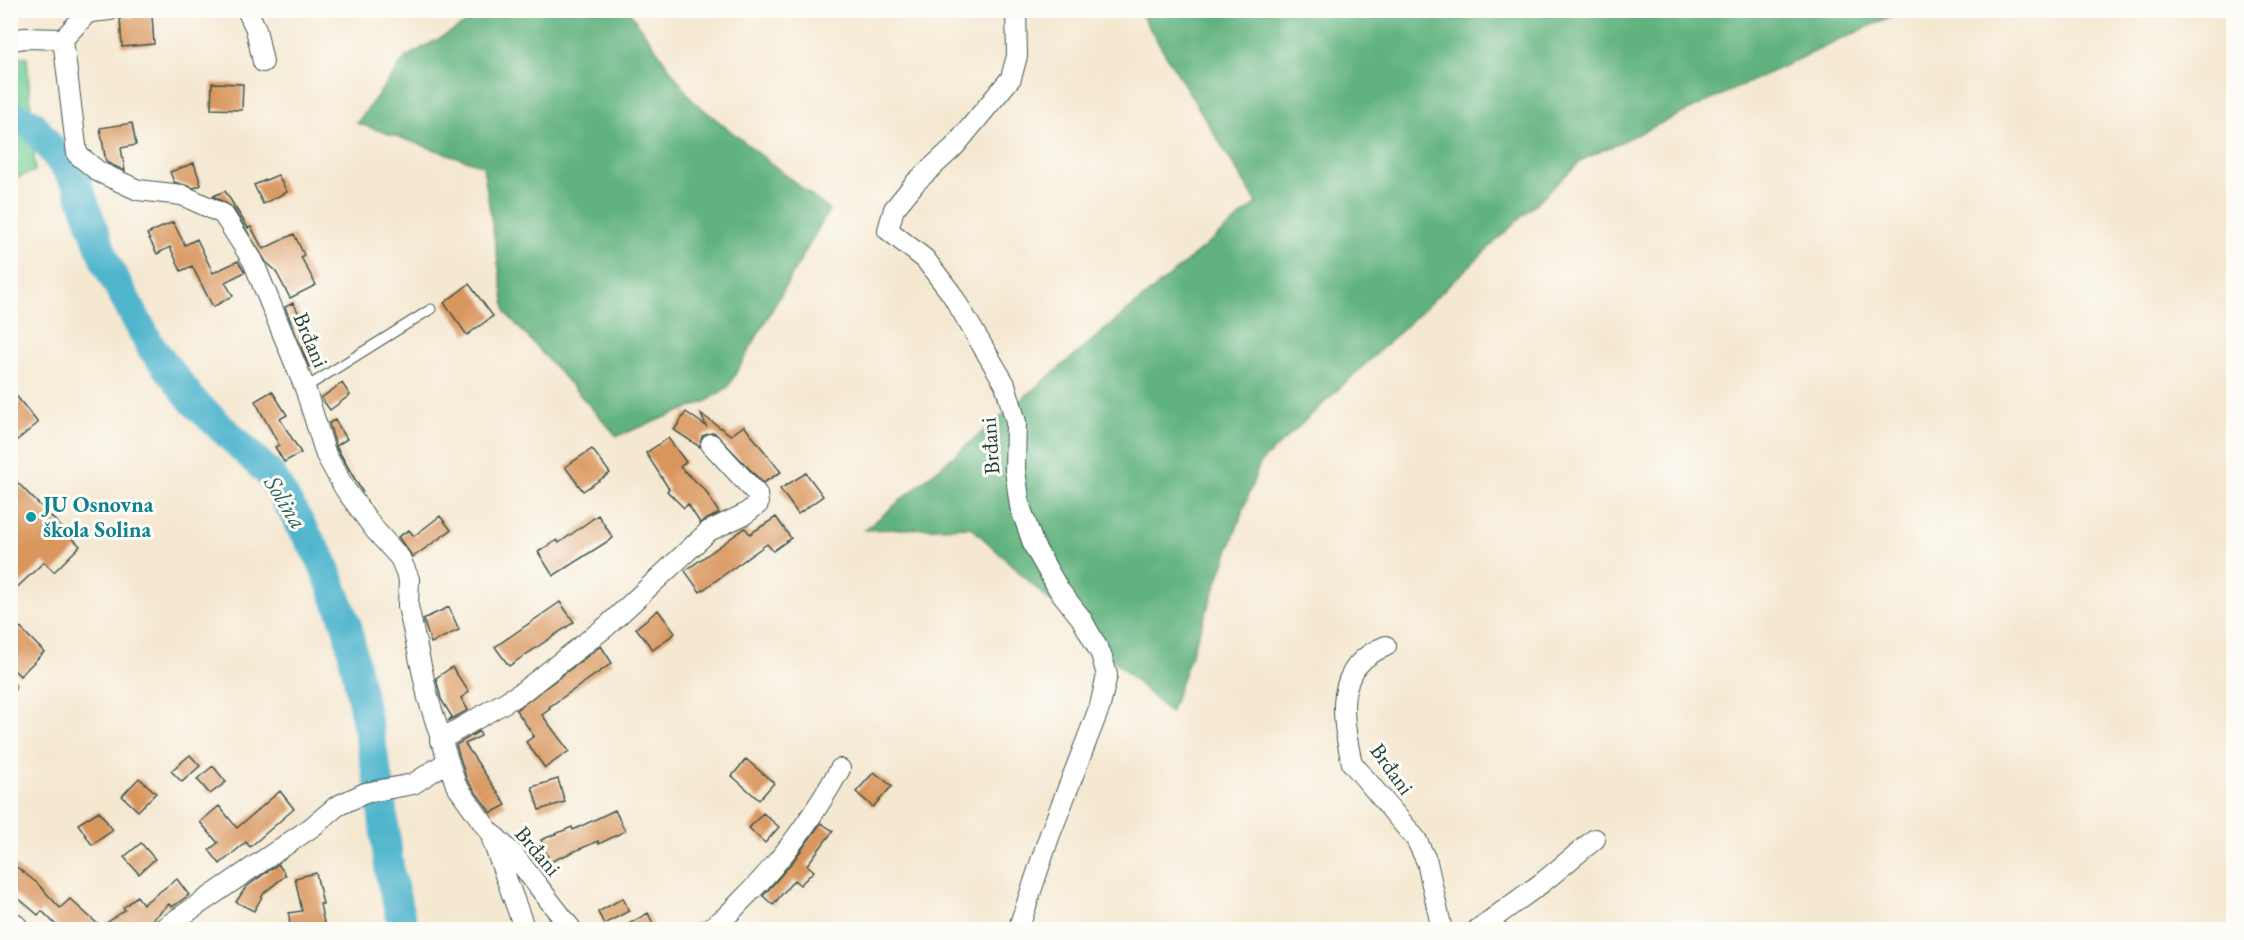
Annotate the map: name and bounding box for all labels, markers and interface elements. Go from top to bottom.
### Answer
street label: Brđani [286,308,336,372]
street label: Brđani [974,416,1006,476]
water label: Solina [257,468,314,535]
place label: JU Osnovna škola Solina [41,490,154,544]
marker: JU Osnovna škola Solina [24,510,38,524]
street label: Brđani [1363,737,1421,801]
street label: Brđani [509,820,567,882]

